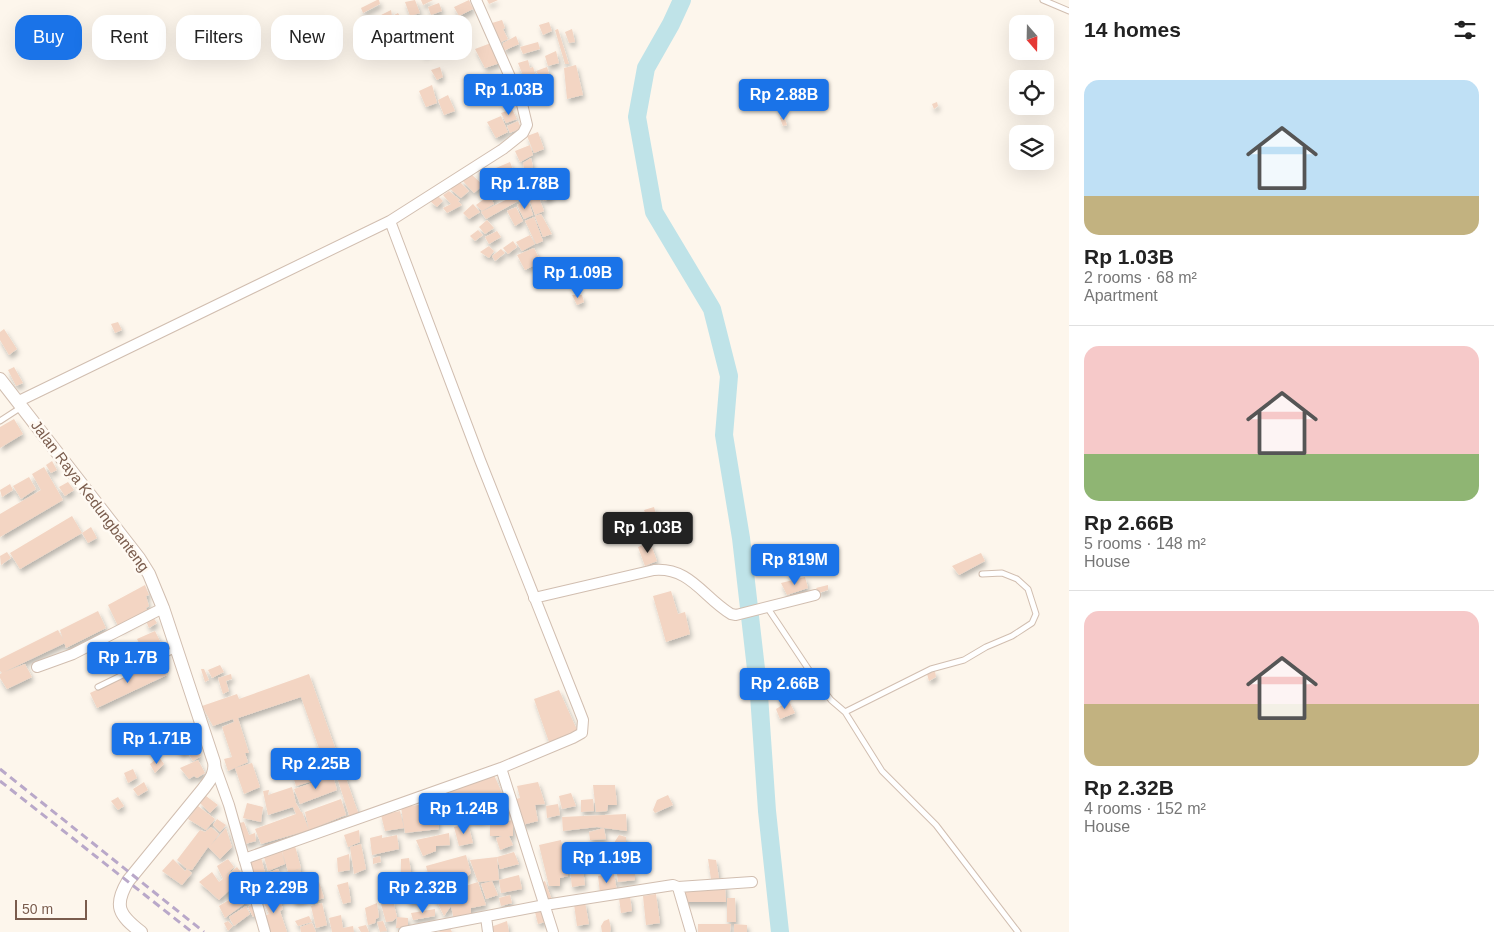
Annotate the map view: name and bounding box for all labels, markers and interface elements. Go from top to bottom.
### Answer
chip: Buy [15,15,82,60]
chip: Rent [92,15,166,60]
chip: Filters [176,15,261,60]
chip: New [271,15,343,60]
chip: Apartment [353,15,472,60]
north arrow [1009,15,1054,60]
map controls [1009,15,1054,170]
icon: filters [1451,16,1479,44]
text: 14 homes [1084,18,1181,41]
button: locate [1009,70,1054,115]
pin: Rp 1.03B [457,74,561,116]
pin: Rp 2.88B [732,78,836,121]
text: Rp 1.03B [475,81,543,98]
text: Rp 2.88B [750,86,818,103]
icon: home [1237,113,1327,203]
button: layers [1009,125,1054,170]
pin: Rp 1.78B [473,168,577,210]
text: Rp 1.78B [491,175,559,192]
text: Rp 1.03B [1084,245,1174,268]
pin: Rp 1.09B [526,256,630,299]
text: Rp 1.09B [544,264,612,281]
text: 2 rooms · 68 m² [1084,269,1197,286]
text: Apartment [1084,287,1158,304]
icon: home [1237,378,1327,468]
street label: Jalan Raya Kedungbanteng [28,417,153,575]
text: Rp 2.66B [1084,511,1174,534]
pin: Rp 1.03B [596,512,700,554]
text: Rp 1.03B [614,519,682,536]
text: 5 rooms · 148 m² [1084,535,1206,552]
pin: Rp 819M [749,544,841,586]
text: Rp 819M [762,551,828,568]
text: House [1084,553,1130,570]
pin: Rp 1.7B [82,642,174,684]
icon: home [1237,643,1327,733]
text: Rp 1.7B [98,649,158,666]
pin: Rp 2.66B [733,668,837,710]
text: Rp 2.66B [751,675,819,692]
pin: Rp 1.71B [105,722,209,765]
text: Rp 1.71B [123,730,191,747]
pin: Rp 2.25B [264,748,368,790]
text: Rp 2.25B [282,755,350,772]
text: Rp 2.32B [1084,776,1174,799]
pin: Rp 1.24B [412,792,516,835]
text: Rp 1.24B [430,800,498,817]
text: 4 rooms · 152 m² [1084,800,1206,817]
text: House [1084,818,1130,835]
pin: Rp 1.19B [555,842,659,884]
text: Rp 1.19B [573,849,641,866]
pin: Rp 2.29B [222,872,326,914]
pin: Rp 2.32B [371,872,475,914]
text: Rp 2.29B [240,879,308,896]
text: Rp 2.32B [389,879,457,896]
scale bar [15,897,88,920]
text: 50 m [22,901,53,917]

